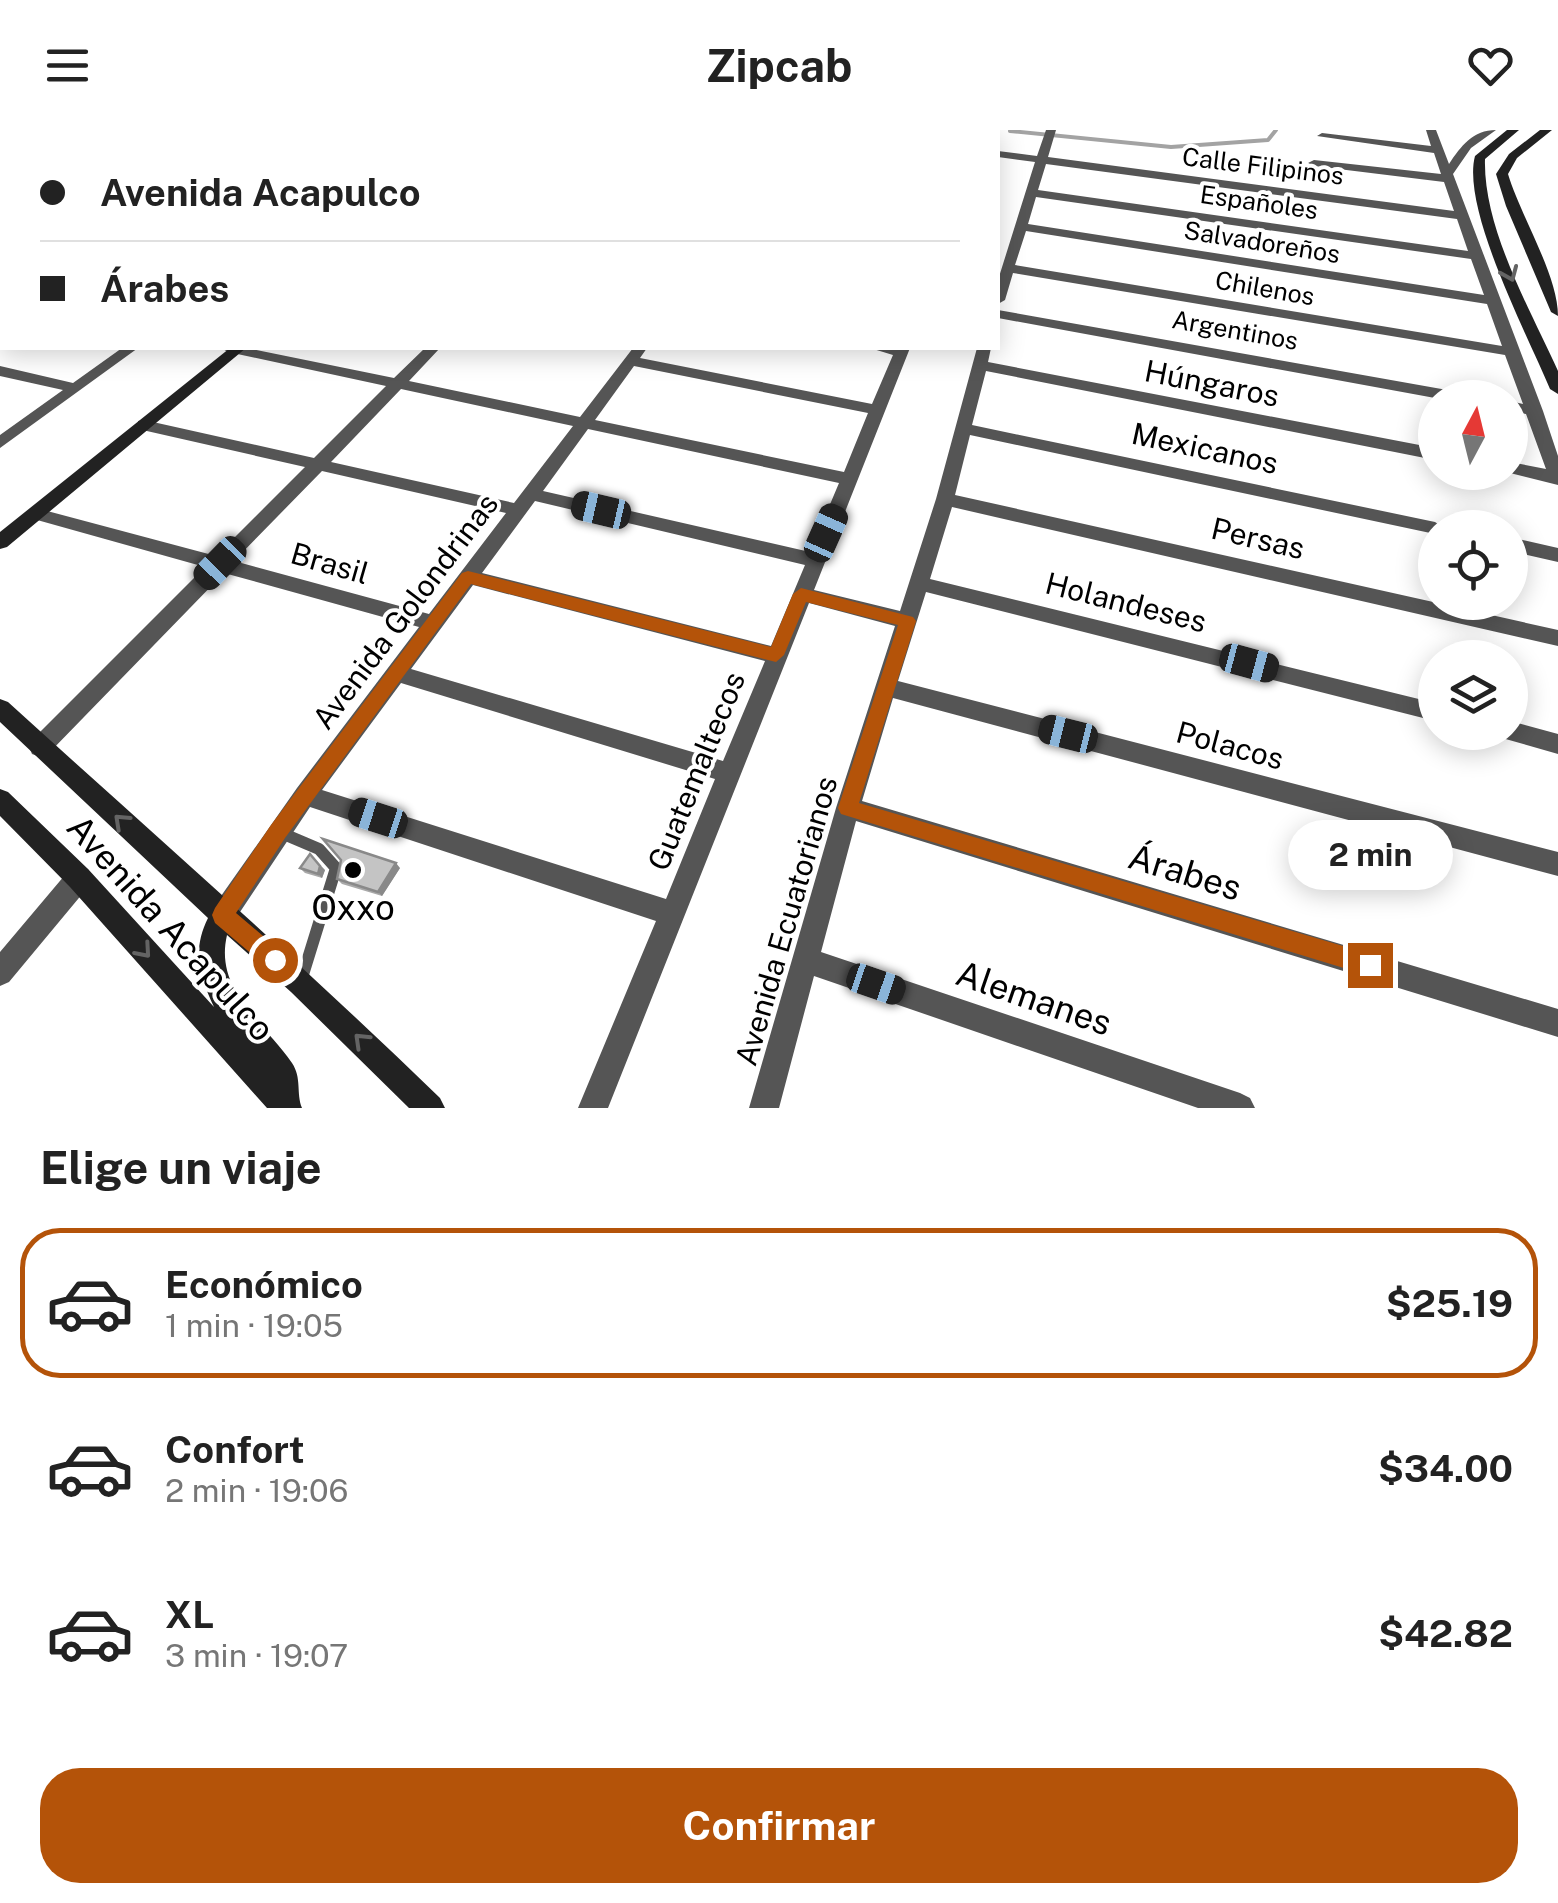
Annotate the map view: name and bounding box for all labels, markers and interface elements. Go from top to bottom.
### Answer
icon: menu [40,38,95,93]
icon: heart [1463,38,1518,93]
text: Zipcab [706,39,852,92]
street label: Calle Filipinos [1181,141,1345,191]
text: Avenida Acapulco [100,170,421,215]
street label: Españoles [1198,179,1320,225]
street label: Salvadoreños [1182,215,1342,269]
one-way arrow [1498,263,1518,281]
street label: Chilenos [1213,265,1317,311]
text: Árabes [100,266,229,311]
street label: Argentinos [1170,304,1300,356]
street label: Húngaros [1142,352,1282,414]
north arrow [1418,380,1528,490]
map controls [1418,380,1528,750]
street label: Mexicanos [1129,415,1281,481]
street label: Avenida Golondrinas [305,486,505,736]
car [568,489,634,531]
car [800,499,852,567]
street label: Persas [1208,510,1308,566]
button: locate [1418,510,1528,620]
car [188,531,252,595]
street label: Brasil [287,535,373,591]
street label: Holandeses [1042,565,1210,639]
button: layers [1418,640,1528,750]
car [1216,641,1282,685]
street label: Guatemaltecos [640,667,752,875]
car [1035,712,1101,756]
street label: Polacos [1172,713,1288,777]
street label: Avenida Ecuatorianos [727,772,845,1070]
car [345,794,411,842]
street label: Avenida Acapulco [59,807,283,1049]
one-way arrow [114,815,133,833]
callout: 2 min [1288,820,1452,890]
street label: Árabes [1124,835,1247,908]
text: 2 min [1329,836,1412,873]
marker: Oxxo [342,859,364,881]
place label: Oxxo [311,887,395,928]
route start [253,938,298,983]
one-way arrow [132,939,150,958]
route end [1348,943,1393,988]
street label: Alemanes [951,952,1117,1044]
car [843,960,909,1008]
one-way arrow [354,1034,372,1052]
text: Elige un viaje [40,1141,322,1194]
icon: car [45,1258,135,1348]
text: Económico [165,1262,363,1307]
text: $25.19 [1386,1281,1513,1326]
text: 1 min · 19:05 [165,1307,343,1344]
icon: car [45,1423,135,1513]
text: Confort [165,1427,305,1472]
text: $34.00 [1378,1446,1513,1491]
text: 2 min · 19:06 [165,1472,348,1509]
icon: car [45,1588,135,1678]
text: XL [165,1592,214,1637]
text: $42.82 [1378,1611,1513,1656]
text: 3 min · 19:07 [165,1637,348,1674]
button: Confirmar [40,1768,1518,1883]

